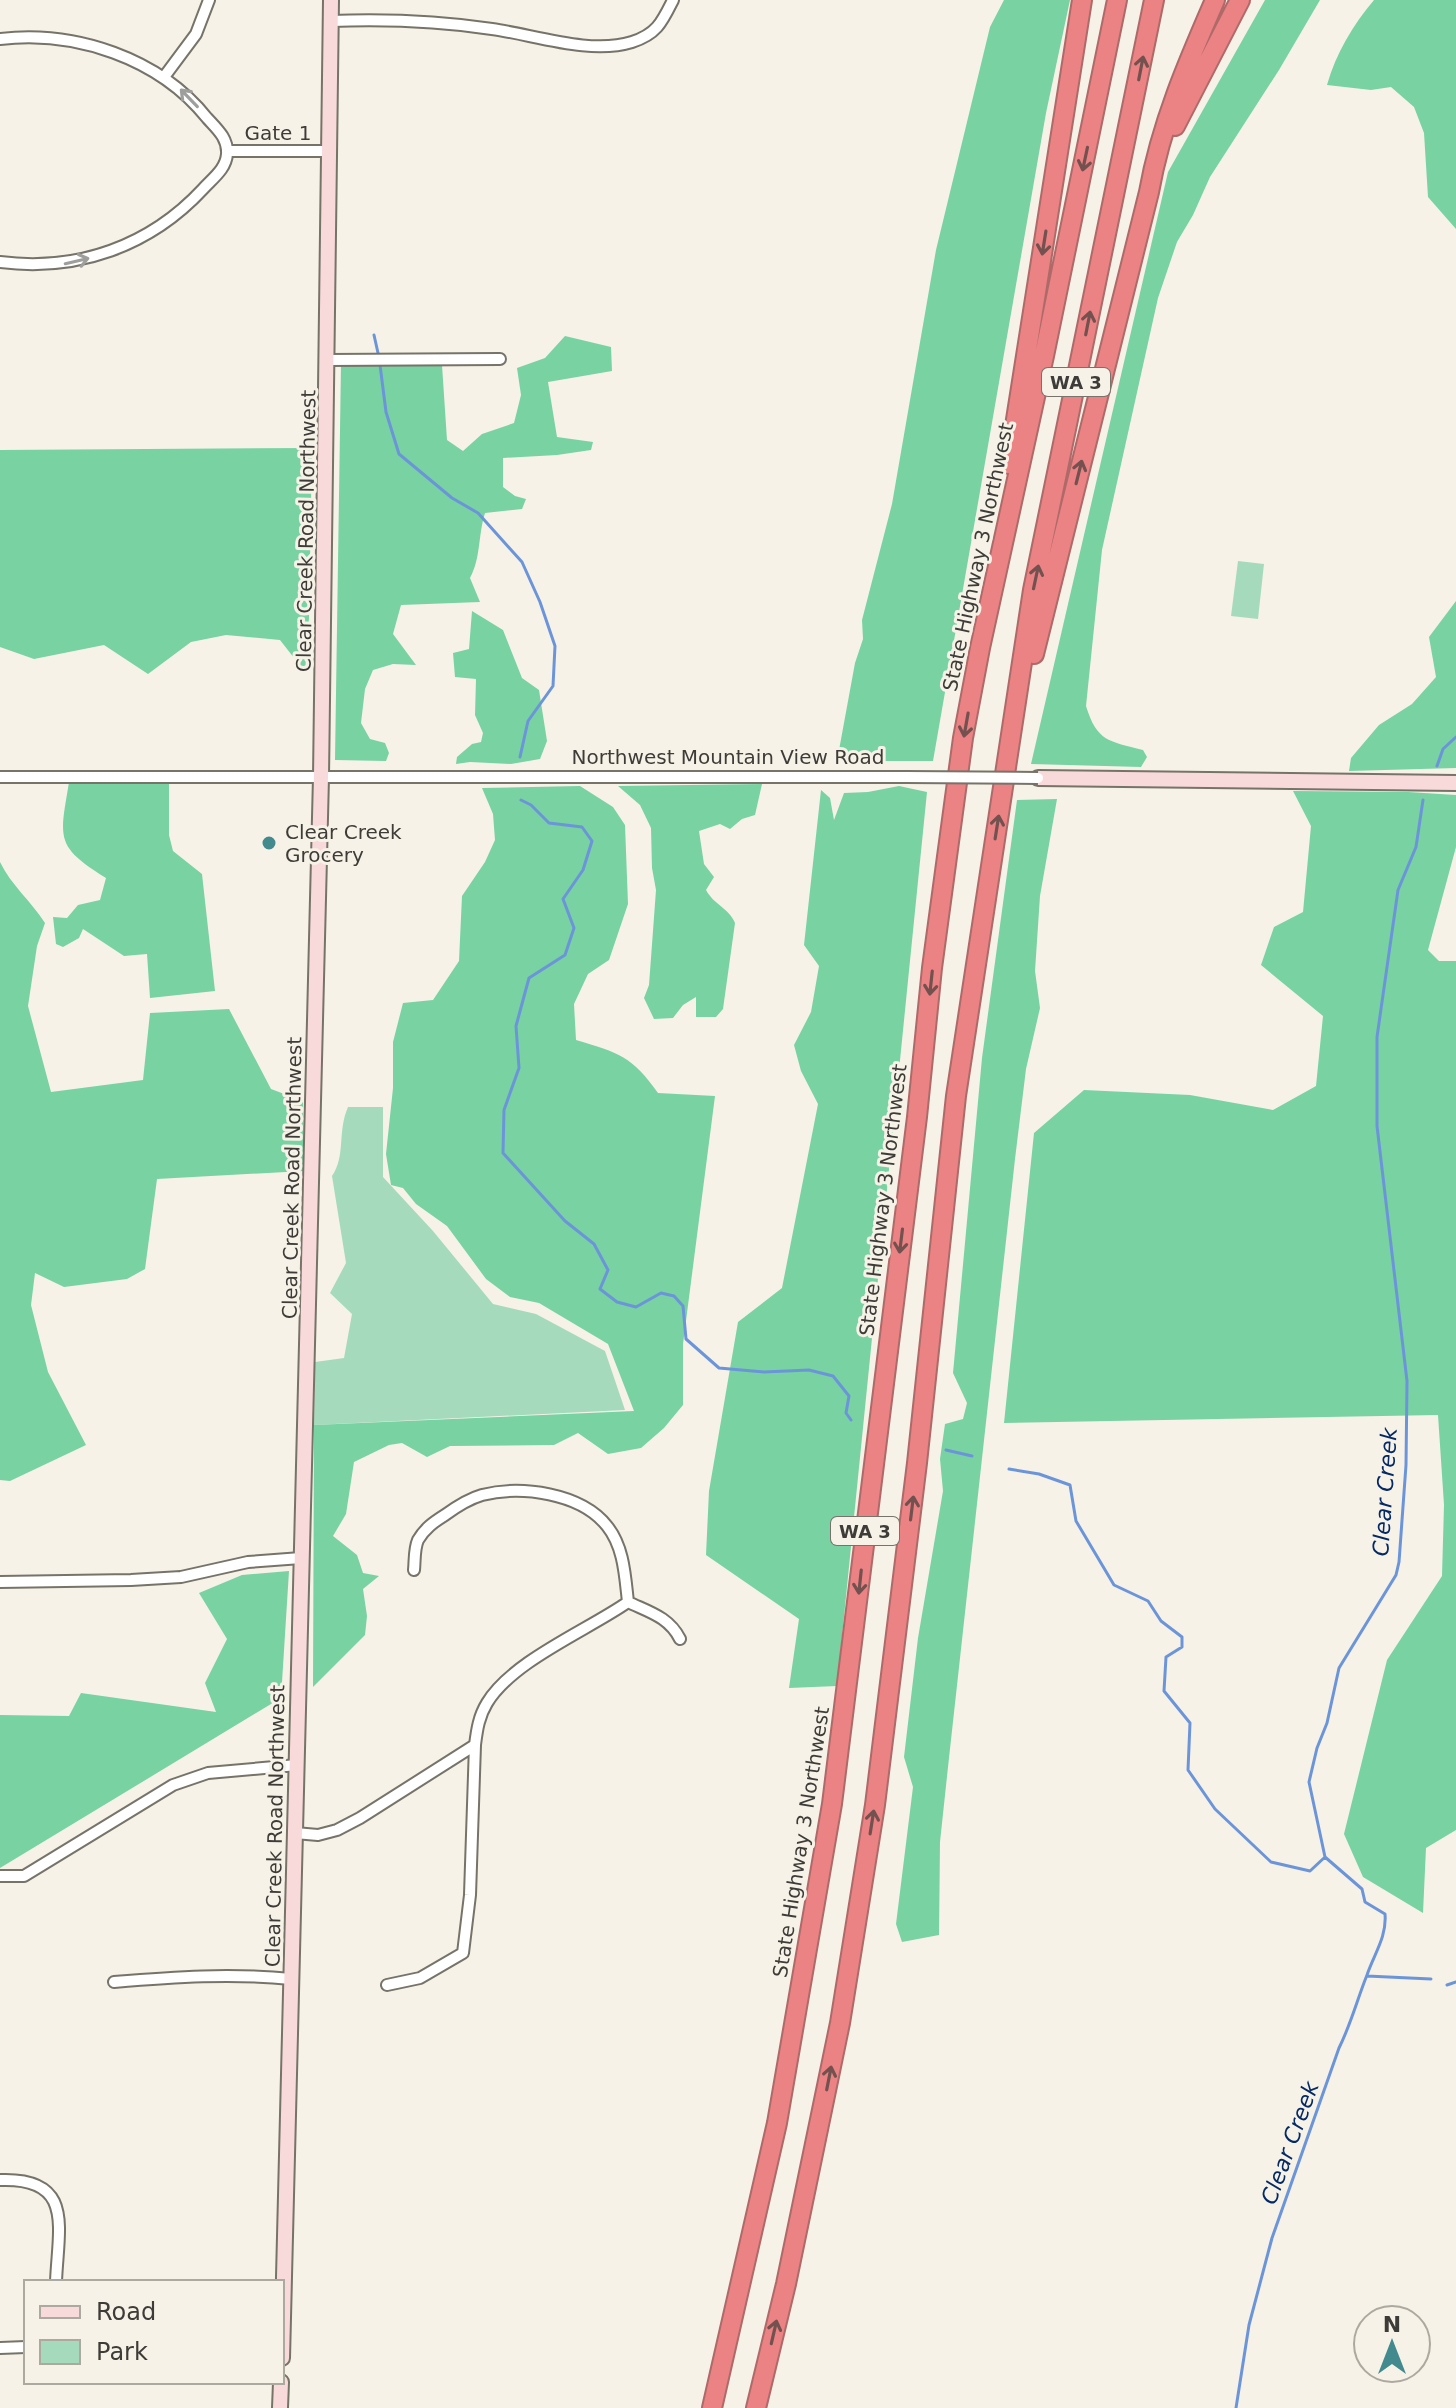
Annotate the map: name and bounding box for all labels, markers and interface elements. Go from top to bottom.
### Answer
one-way arrow [1134,56,1149,81]
one-way arrow [180,89,199,108]
street label: Gate 1 [245,121,311,145]
one-way arrow [1077,145,1092,171]
one-way arrow [1036,230,1051,255]
one-way arrow [64,253,90,268]
one-way arrow [1082,310,1097,336]
road number: WA 3 [1042,368,1110,396]
street label: Clear Creek Road Northwest [292,389,320,672]
street label: State Highway 3 Northwest [938,420,1018,694]
one-way arrow [1072,460,1087,485]
one-way arrow [1029,565,1044,591]
one-way arrow [957,712,972,737]
street label: Northwest Mountain View Road [572,745,884,769]
one-way arrow [990,815,1005,841]
place label: Clear Creek Grocery [285,820,402,867]
marker: Clear Creek Grocery [260,834,278,852]
one-way arrow [923,969,938,996]
street label: Clear Creek Road Northwest [278,1036,306,1319]
street label: State Highway 3 Northwest [854,1062,912,1337]
one-way arrow [893,1227,908,1254]
water label: Clear Creek [1368,1426,1402,1557]
one-way arrow [905,1496,920,1521]
road number: WA 3 [831,1517,899,1545]
one-way arrow [852,1568,867,1595]
street label: Clear Creek Road Northwest [261,1684,289,1967]
street label: State Highway 3 Northwest [768,1705,834,1979]
one-way arrow [865,1809,880,1835]
one-way arrow [822,2066,837,2091]
water label: Clear Creek [1256,2077,1324,2208]
legend [24,2280,284,2384]
text: Road [96,2298,156,2326]
north arrow [1352,2304,1432,2384]
text: N [1383,2312,1401,2337]
one-way arrow [767,2320,782,2346]
text: Park [96,2338,148,2366]

